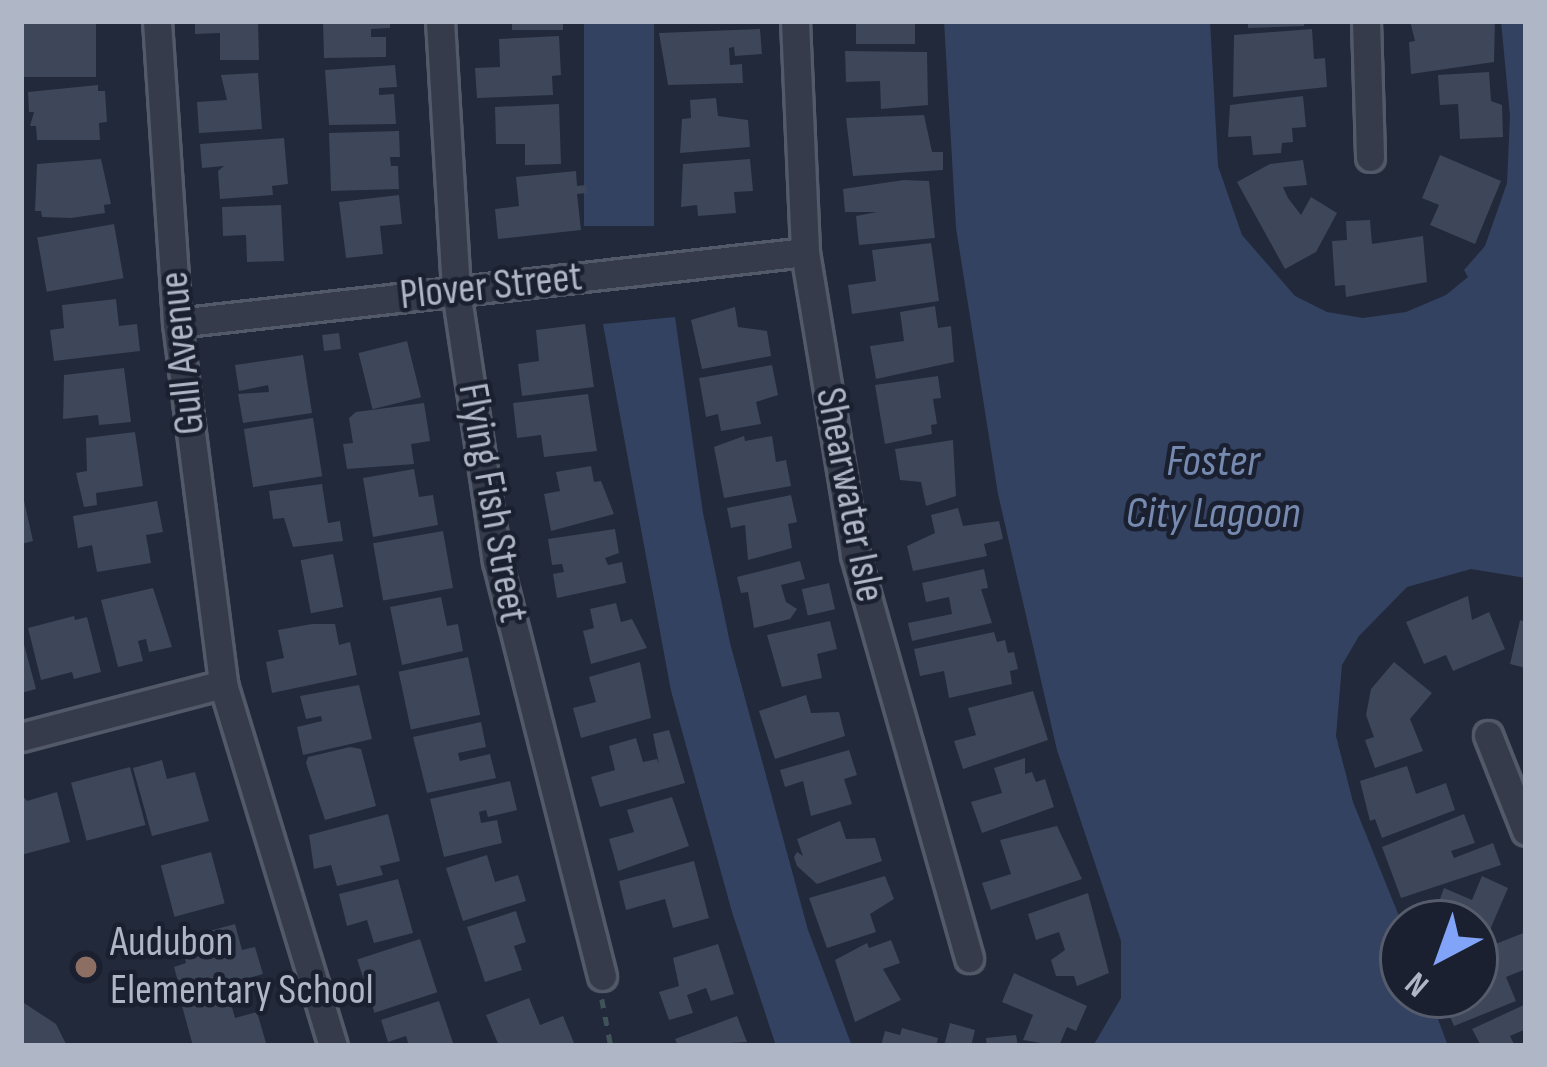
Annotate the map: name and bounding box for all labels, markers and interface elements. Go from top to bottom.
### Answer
street label: Plover Street [397,252,585,322]
street label: Gull Avenue [149,269,217,437]
street label: Flying Fish Street [446,380,538,626]
street label: Shearwater Isle [804,384,894,606]
water label: Foster City Lagoon [1126,435,1300,541]
north arrow [1379,899,1499,1019]
place label: Audubon Elementary School [110,918,374,1016]
marker: Audubon Elementary School [73,954,99,980]
text: N [1398,963,1437,1005]

